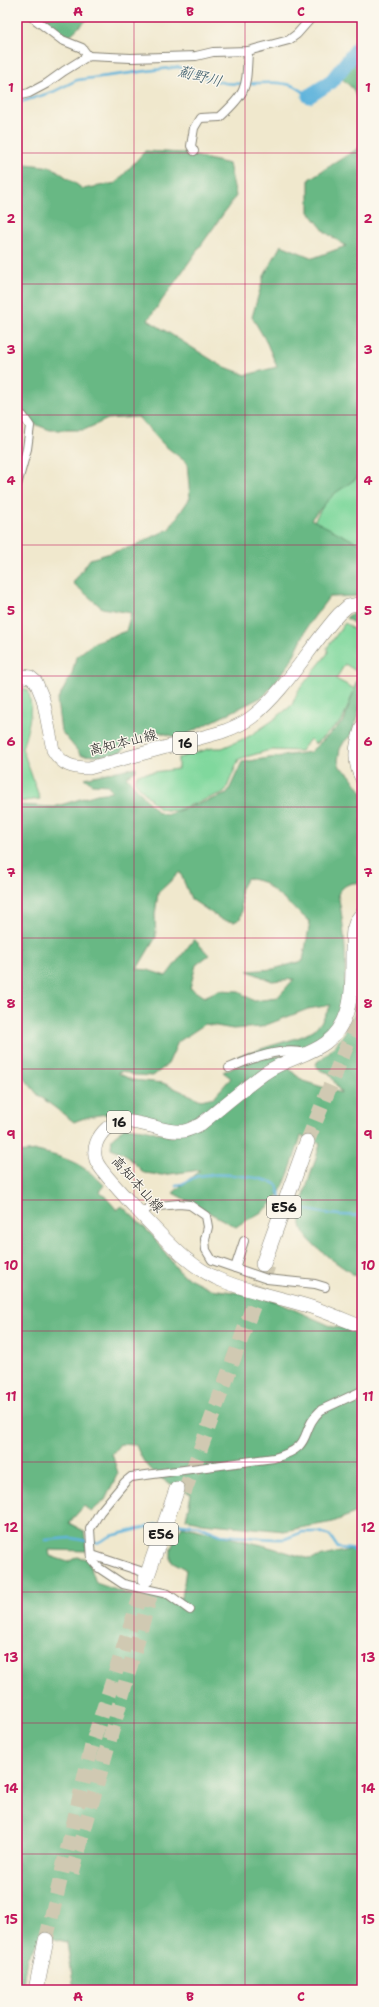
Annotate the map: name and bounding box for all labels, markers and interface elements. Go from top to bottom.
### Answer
text: A [73,3,83,20]
text: B [186,3,194,20]
text: C [297,3,305,20]
water label: 薊野川 [176,61,224,91]
text: 1 [8,79,14,96]
text: 1 [365,79,371,96]
text: 2 [6,210,16,227]
text: 2 [363,210,373,227]
text: 3 [6,341,16,358]
text: 3 [363,341,373,358]
text: 4 [6,472,16,489]
text: 4 [363,472,373,489]
text: 5 [7,602,15,619]
text: 5 [364,602,372,619]
street label: 高知本山線 [87,725,159,759]
road number: 16 [173,732,197,754]
text: 6 [6,733,16,750]
text: 6 [363,733,373,750]
text: 7 [6,864,16,881]
text: 7 [363,864,373,881]
text: 8 [6,995,16,1012]
text: 8 [363,995,373,1012]
road number: 16 [107,1111,131,1133]
text: 9 [6,1126,16,1143]
text: 9 [363,1126,373,1143]
street label: 高知本山線 [108,1152,168,1216]
road number: E56 [267,1196,301,1218]
text: 10 [4,1257,18,1274]
text: 10 [361,1257,375,1274]
text: 11 [5,1388,17,1405]
text: 11 [362,1388,374,1405]
text: 12 [4,1519,18,1536]
text: 12 [361,1519,375,1536]
road number: E56 [144,1523,178,1545]
text: 13 [4,1649,18,1666]
text: 13 [361,1649,375,1666]
text: 14 [4,1780,18,1797]
text: 14 [361,1780,375,1797]
text: 15 [4,1911,18,1928]
text: 15 [361,1911,375,1928]
text: A [73,1988,83,2005]
text: B [186,1988,194,2005]
text: C [297,1988,305,2005]

